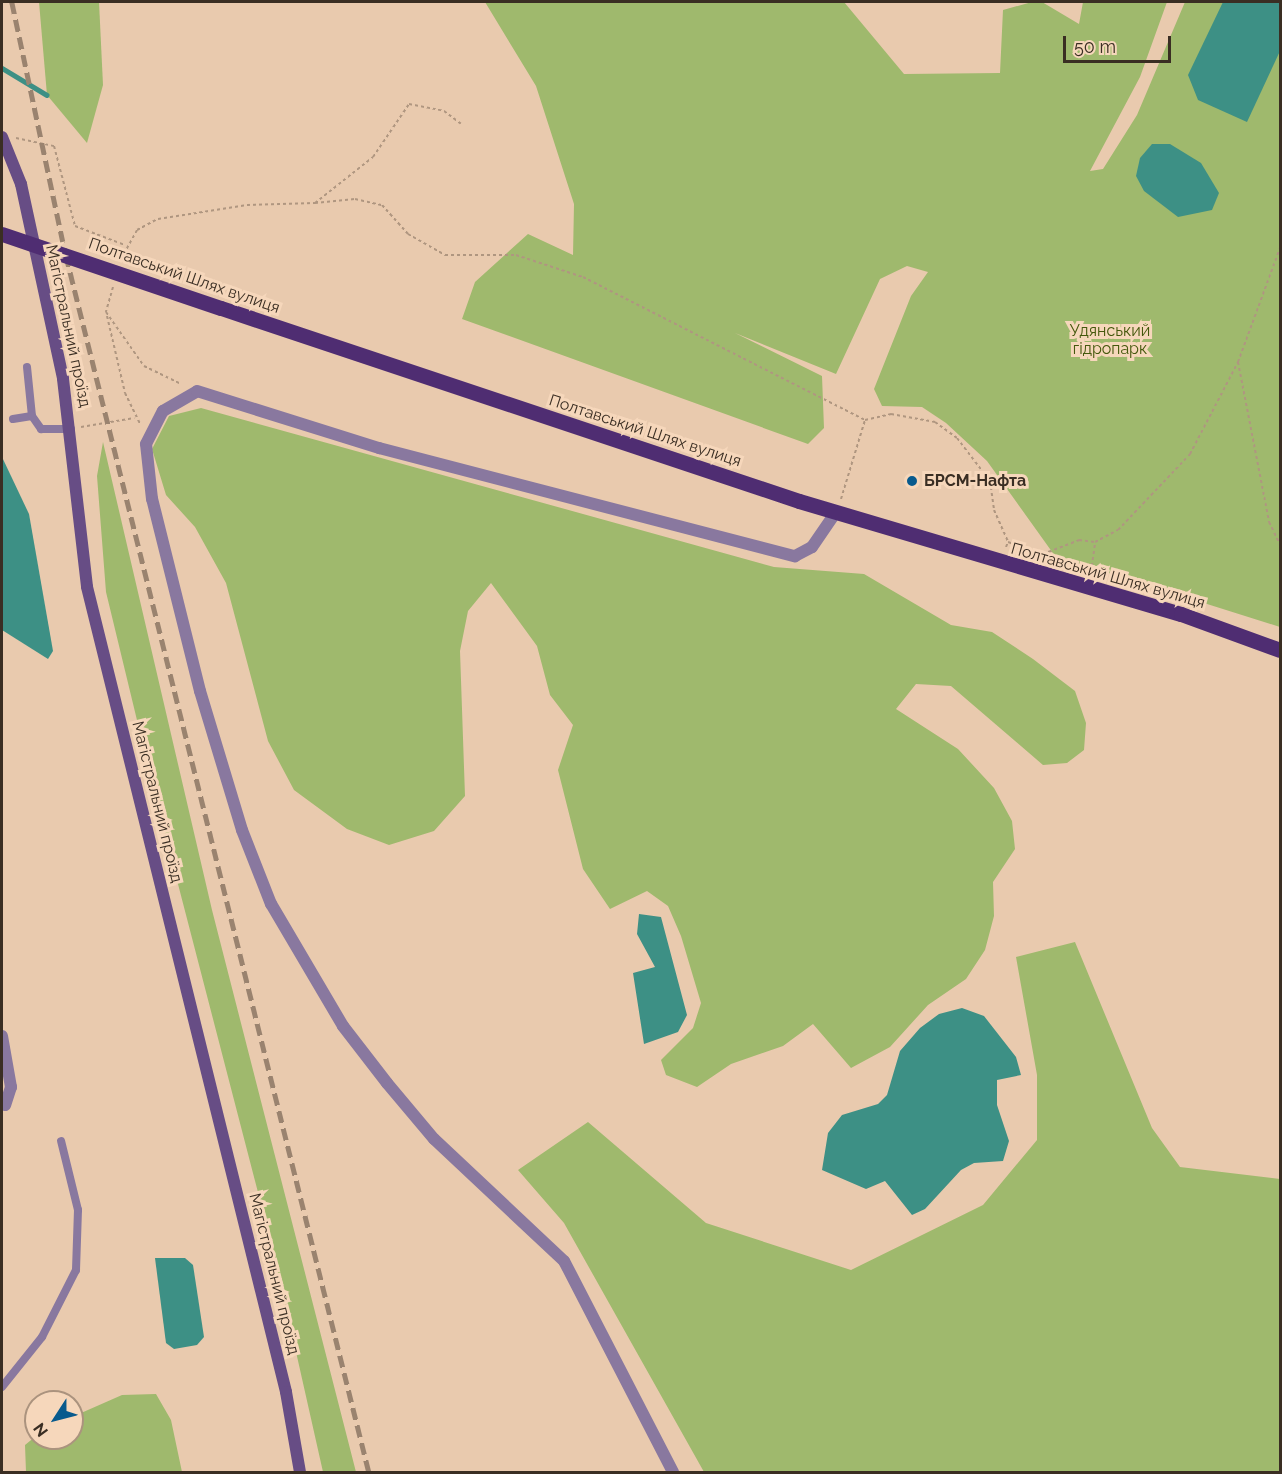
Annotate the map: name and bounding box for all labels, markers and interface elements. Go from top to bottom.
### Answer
scale bar [1066,24,1174,62]
text: 50 m [1074,36,1116,57]
street label: Полтавський Шлях вулиця [86,234,282,318]
street label: Магістральний проїзд [41,243,95,409]
park label: Удянський гідропарк [1070,321,1150,359]
street label: Полтавський Шлях вулиця [546,391,744,471]
place label: БРСМ-Нафта [924,471,1026,491]
marker: БРСМ-Нафта [905,474,919,488]
street label: Полтавський Шлях вулиця [1009,539,1207,613]
street label: Магістральний проїзд [128,719,186,885]
street label: Магістральний проїзд [245,1191,303,1357]
north arrow [24,1390,84,1450]
text: N [29,1419,52,1440]

